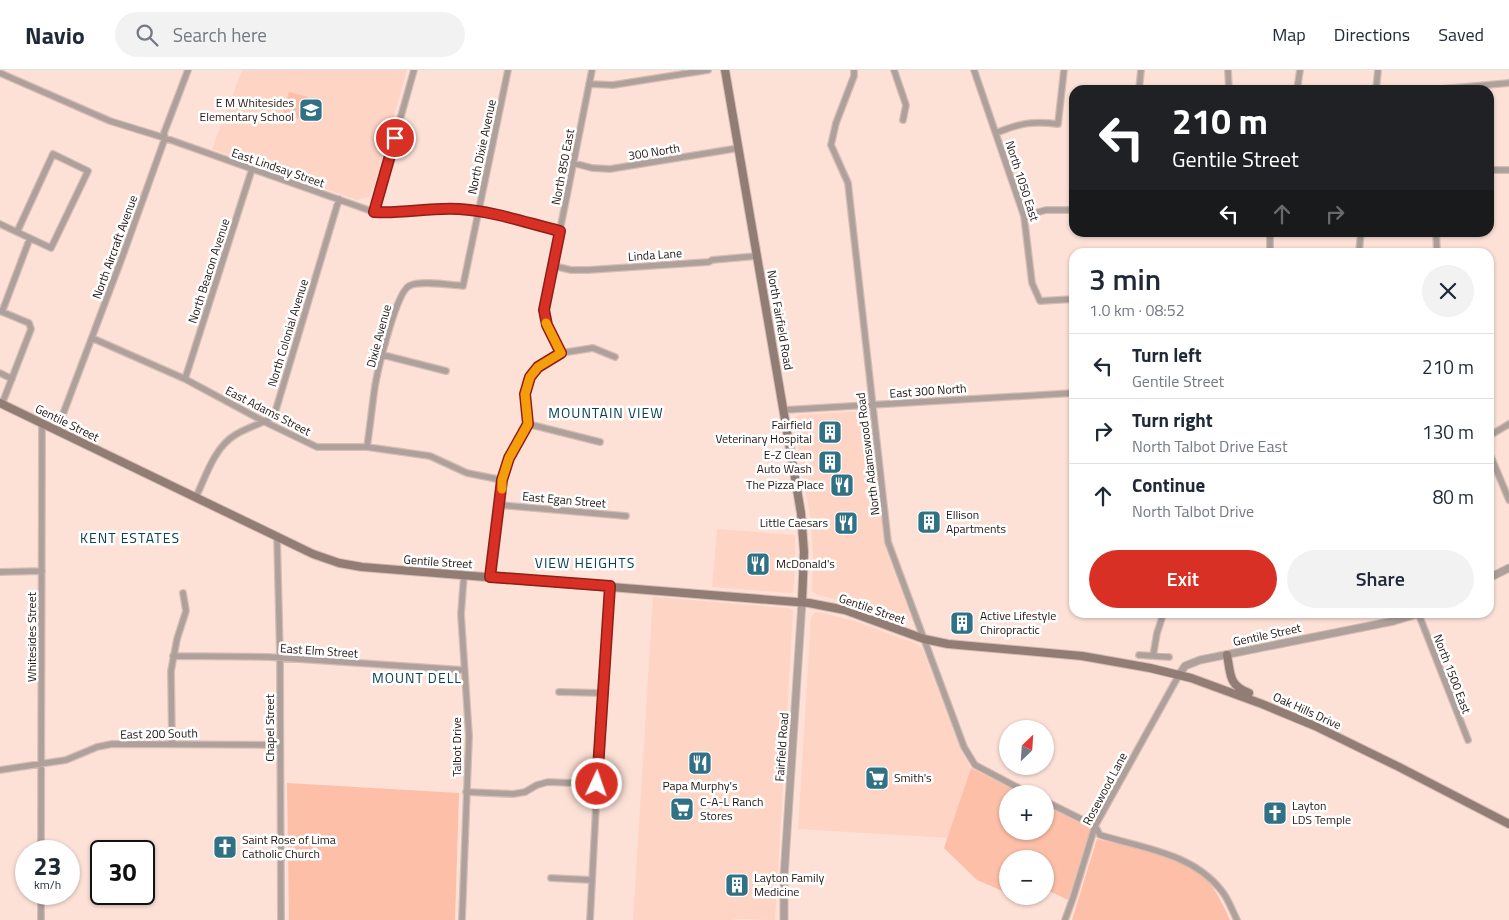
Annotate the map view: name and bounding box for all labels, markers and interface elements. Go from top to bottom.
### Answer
search box [115,12,465,57]
text: Navio [25,17,85,53]
text: Search here [173,20,267,49]
icon: search [133,21,161,49]
text: Map [1272,21,1306,48]
text: Directions [1334,21,1410,48]
text: Saved [1438,21,1484,48]
place label: E M Whitesides Elementary School [200,93,294,126]
text: 210 m [1172,94,1268,148]
school or university icon: E M Whitesides Elementary School [298,97,324,123]
street label: North Dixie Avenue [462,98,501,196]
icon: left [1089,105,1154,170]
pin [374,117,416,159]
icon: arrive [381,124,409,152]
street label: North 850 East [546,126,579,207]
street label: 300 North [627,138,681,165]
street label: North 1050 East [1000,138,1045,224]
text: Gentile Street [1172,142,1299,176]
street label: East Lindsay Street [229,143,328,193]
street label: North Aircraft Avenue [87,192,142,301]
icon: left [1215,200,1243,228]
icon: ahead [1268,200,1296,228]
icon: right [1321,200,1349,228]
street label: North Beacon Avenue [183,216,234,326]
street label: Linda Lane [627,243,683,266]
text: 3 min [1089,256,1161,302]
button: close [1422,265,1474,317]
street label: North Fairfield Road [762,269,799,371]
street label: North Colonial Avenue [262,277,313,389]
text: 1.0 km · 08:52 [1089,298,1185,322]
street label: Dixie Avenue [361,302,396,370]
text: Turn left [1132,340,1202,369]
icon: left [1089,352,1117,380]
text: 210 m [1422,352,1474,381]
text: Gentile Street [1132,369,1224,393]
street label: East 300 North [889,378,967,403]
street label: East Adams Street [222,381,315,441]
street label: North Adamswood Road [851,392,884,517]
street label: Gentile Street [32,399,103,447]
district label: MOUNTAIN VIEW [548,402,664,423]
text: Turn right [1132,405,1213,434]
place label: Fairfield Veterinary Hospital [715,415,812,448]
icon: right [1089,417,1117,445]
text: 130 m [1422,417,1474,446]
building icon: Fairfield Veterinary Hospital [817,419,843,445]
text: North Talbot Drive East [1132,434,1288,458]
place label: E-Z Clean Auto Wash [757,445,812,478]
building icon: E-Z Clean Auto Wash [817,449,843,475]
text: Continue [1132,470,1205,499]
restaurant icon: The Pizza Place [829,472,855,498]
place label: The Pizza Place [746,475,824,494]
icon: ahead [1089,482,1117,510]
text: 80 m [1433,482,1474,511]
street label: East Egan Street [521,486,607,513]
text: North Talbot Drive [1132,499,1254,523]
place label: Ellison Apartments [946,505,1007,538]
building icon: Ellison Apartments [916,509,942,535]
restaurant icon: Little Caesars [833,510,859,536]
place label: Little Caesars [760,513,828,532]
district label: KENT ESTATES [80,527,180,548]
street label: Gentile Street [403,550,474,573]
button: Exit [1089,550,1277,608]
button: Share [1287,550,1474,608]
restaurant icon: McDonald's [745,551,771,577]
district label: VIEW HEIGHTS [535,552,635,573]
place label: McDonald's [776,554,835,573]
street label: Gentile Street [836,588,909,629]
street label: Whitesides Street [22,591,41,682]
place label: Active Lifestyle Chiropractic [980,606,1056,639]
building icon: Active Lifestyle Chiropractic [949,610,975,636]
street label: Gentile Street [1231,618,1303,651]
street label: North 1500 East [1429,631,1477,717]
street label: East Elm Street [279,638,359,663]
district label: MOUNT DELL [372,667,462,688]
street label: Oak Hills Drive [1270,687,1344,734]
street label: Chapel Street [260,693,279,762]
street label: Fairfield Road [770,712,793,782]
street label: Talbot Drive [447,717,466,777]
north arrow [999,720,1054,775]
map controls [999,720,1054,905]
street label: East 200 South [120,723,198,744]
street label: Rosewood Lane [1077,749,1132,829]
restaurant icon: Papa Murphy's [687,750,713,776]
position arrow [570,757,622,809]
supermarket icon: Smith's [864,765,890,791]
place label: Smith's [894,768,932,787]
place label: Papa Murphy's [662,776,738,795]
button: + [999,785,1054,840]
place label: C-A-L Ranch Stores [700,792,764,825]
supermarket icon: C-A-L Ranch Stores [669,796,695,822]
place label: Layton LDS Temple [1292,796,1351,829]
church icon: Layton LDS Temple [1262,800,1288,826]
place label: Saint Rose of Lima Catholic Church [242,830,336,863]
church icon: Saint Rose of Lima Catholic Church [212,834,238,860]
speed limit sign: 30 [90,840,155,905]
text: 23 [33,847,62,885]
button: − [999,850,1054,905]
place label: Layton Family Medicine [754,868,824,901]
building icon: Layton Family Medicine [724,872,750,898]
text: km/h [34,875,61,894]

